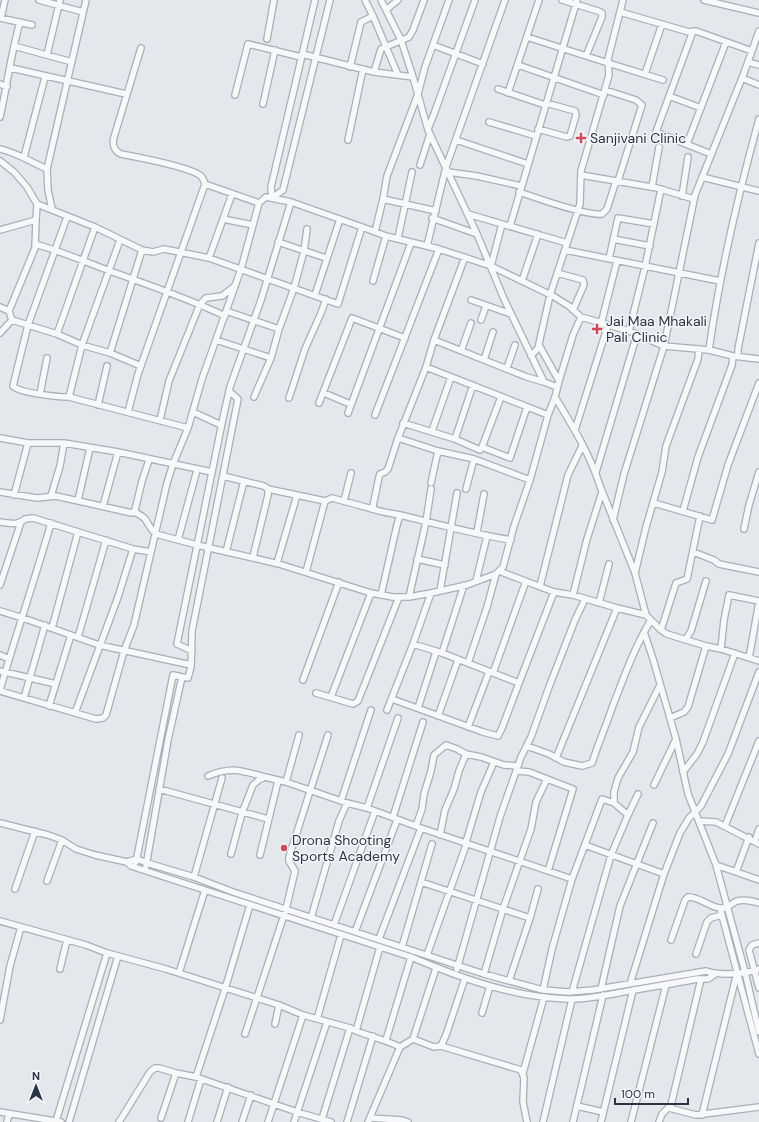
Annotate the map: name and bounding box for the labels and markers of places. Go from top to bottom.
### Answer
place label: Sanjivani Clinic [590,129,686,147]
marker: Sanjivani Clinic [575,132,587,144]
place label: Jai Maa Mhakali Pali Clinic [606,312,707,346]
marker: Jai Maa Mhakali Pali Clinic [591,323,603,335]
place label: Drona Shooting Sports Academy [292,831,400,865]
marker: Drona Shooting Sports Academy [279,843,289,853]

